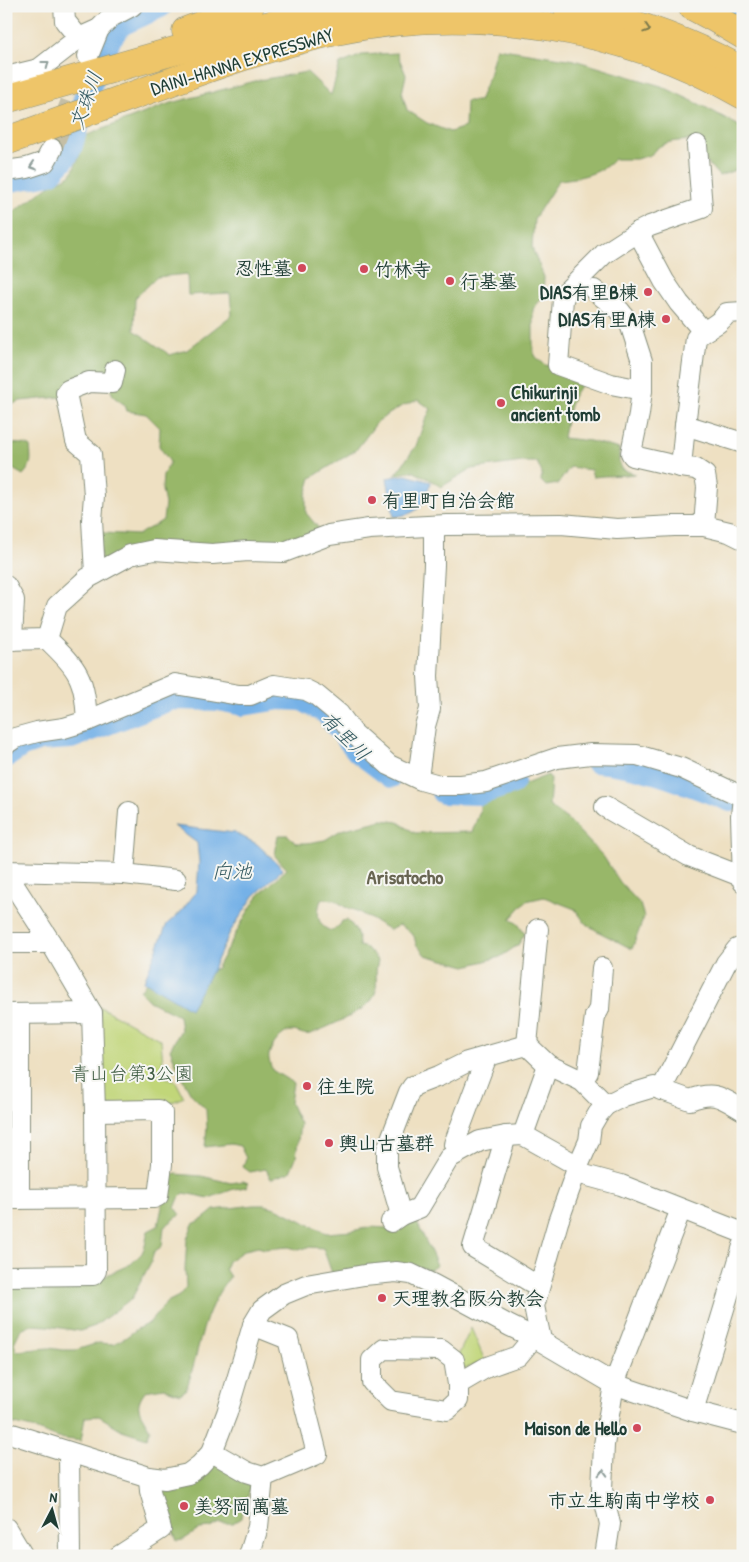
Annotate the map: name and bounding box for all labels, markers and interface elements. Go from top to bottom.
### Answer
street label: DAINI-HANNA EXPRESSWAY [147,21,337,101]
one-way arrow [643,23,651,33]
one-way arrow [40,61,49,69]
water label: 文珠川 [62,67,108,133]
one-way arrow [29,160,38,170]
place label: 忍性墓 [235,255,292,281]
place label: 竹林寺 [374,256,431,282]
marker: 忍性墓 [296,262,308,274]
marker: 竹林寺 [358,263,370,275]
place label: 行基墓 [460,268,517,294]
marker: 行基墓 [444,275,456,287]
place label: DIAS有里B棟 [540,279,638,305]
marker: DIAS有里B棟 [642,286,654,298]
place label: DIAS有里A棟 [558,306,656,332]
marker: DIAS有里A棟 [660,313,672,325]
place label: Chikurinji ancient tomb [511,379,601,427]
marker: Chikurinji ancient tomb [495,397,507,409]
place label: 有里町自治会館 [382,487,515,513]
marker: 有里町自治会館 [366,494,378,506]
water label: 有里川 [315,705,377,767]
water label: 向池 [212,857,253,884]
district label: Arisatocho [367,863,443,890]
park label: 青山台第3公園 [71,1060,193,1086]
place label: 往生院 [317,1073,374,1099]
marker: 往生院 [301,1080,313,1092]
place label: 輿山古墓群 [339,1130,434,1156]
marker: 輿山古墓群 [323,1137,335,1149]
place label: 天理教名阪分教会 [392,1285,544,1311]
marker: 天理教名阪分教会 [376,1292,388,1304]
place label: Maison de Hello [524,1415,627,1441]
marker: Maison de Hello [631,1422,643,1434]
one-way arrow [597,1469,608,1477]
north arrow [28,1484,78,1534]
text: N [49,1487,59,1506]
place label: 市立生駒南中学校 [548,1487,700,1513]
place label: 美努岡萬墓 [194,1493,289,1519]
marker: 市立生駒南中学校 [704,1494,716,1506]
marker: 美努岡萬墓 [178,1500,190,1512]

